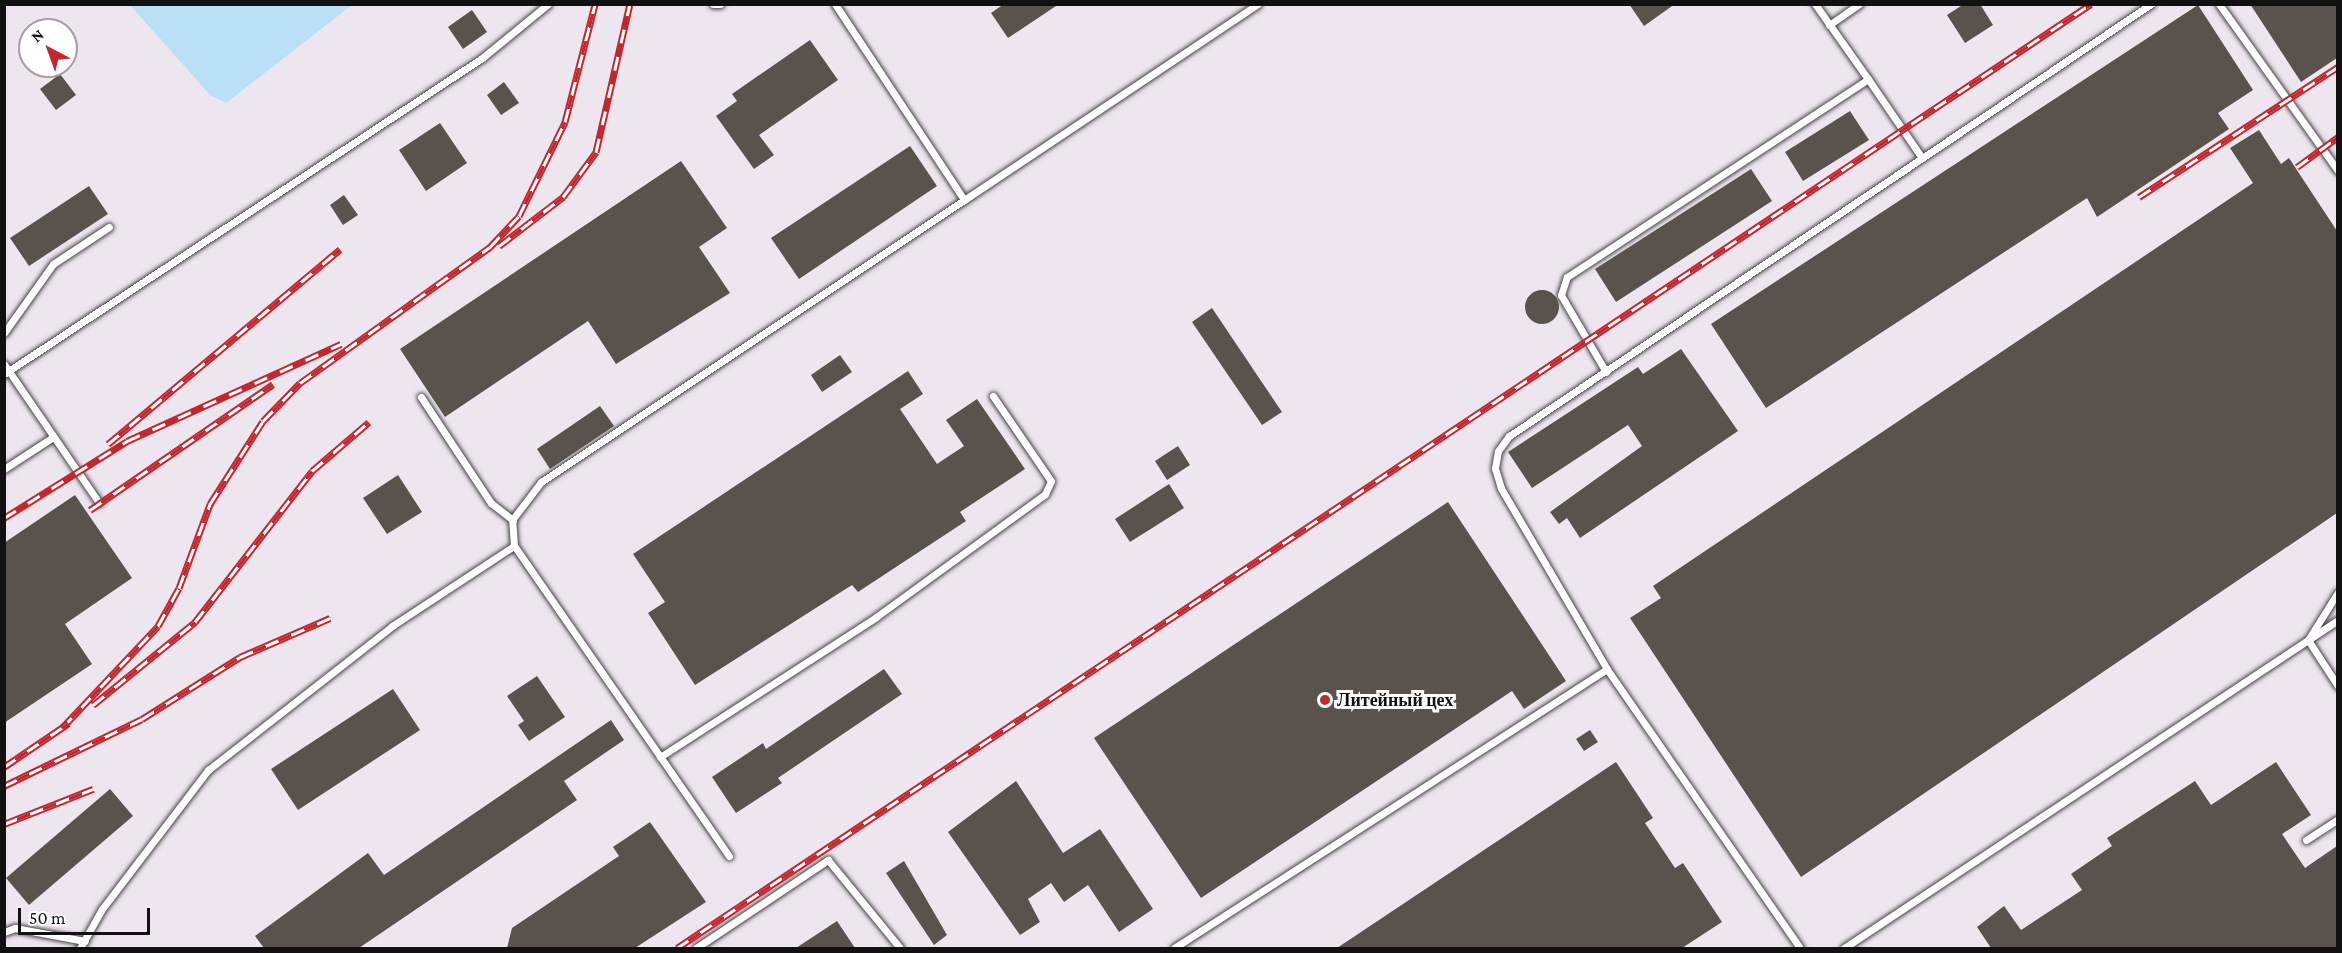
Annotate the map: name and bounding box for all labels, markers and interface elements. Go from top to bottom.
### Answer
north arrow [18,18,78,78]
text: N [27,26,47,46]
place label: Литейный цех [1337,689,1453,711]
marker: Литейный цех [1318,693,1332,707]
scale bar [21,896,153,934]
text: 50 m [29,908,66,928]

